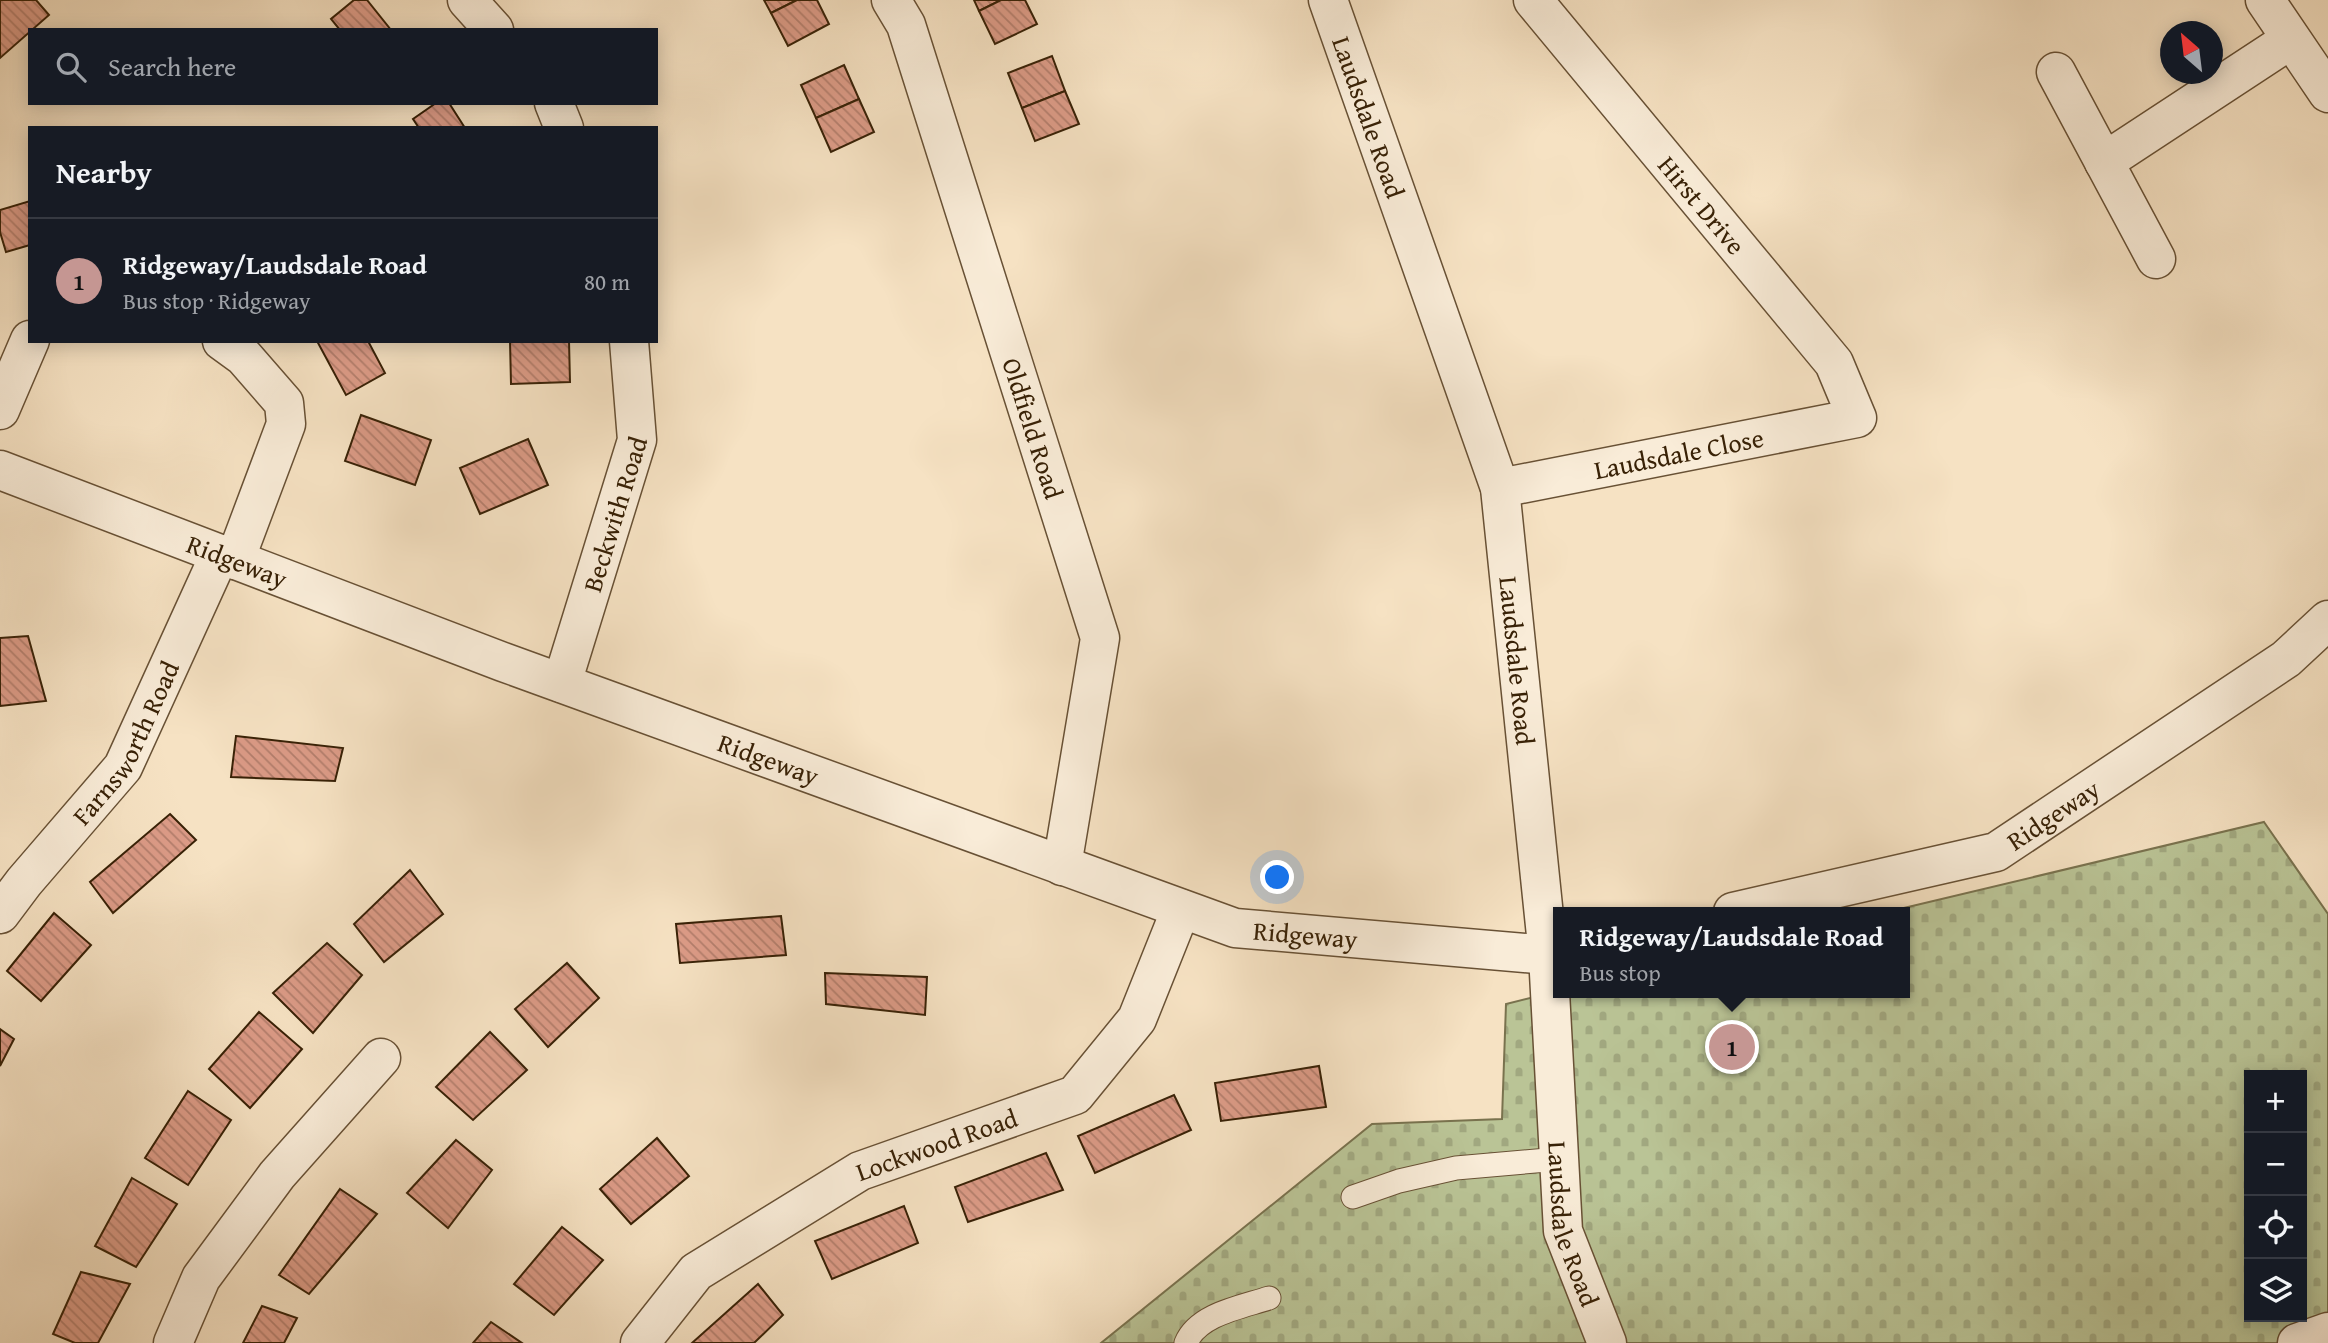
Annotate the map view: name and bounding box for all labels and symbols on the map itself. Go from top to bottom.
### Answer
north arrow [2160,21,2223,84]
street label: Laudsdale Road [1323,31,1416,203]
street label: Hirst Drive [1649,147,1755,263]
street label: Oldfield Road [993,353,1074,504]
street label: Laudsdale Close [1590,417,1767,489]
street label: Beckwith Road [572,431,657,597]
street label: Ridgeway [181,524,293,597]
street label: Laudsdale Road [1490,575,1546,747]
street label: Farnsworth Road [62,654,188,833]
street label: Ridgeway [713,722,824,795]
street label: Ridgeway [1998,769,2107,859]
your location [1260,860,1294,894]
street label: Ridgeway [1252,910,1359,958]
pin: 1 [1709,1021,1755,1073]
street label: Lockwood Road [850,1097,1023,1191]
street label: Laudsdale Road [1539,1140,1610,1312]

